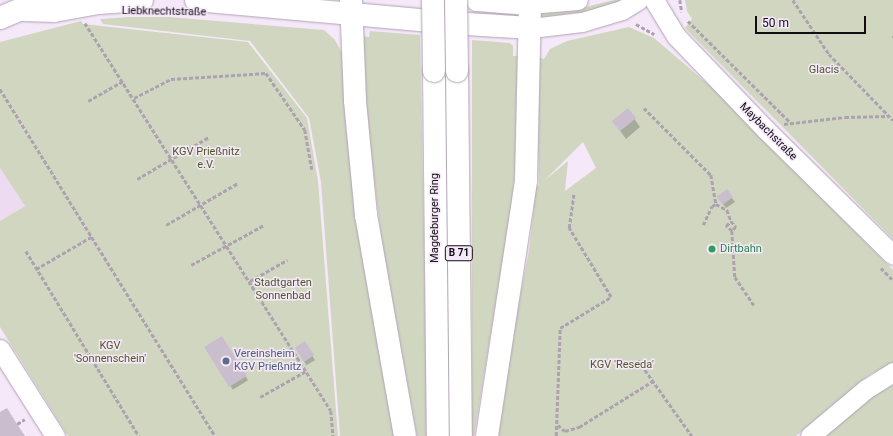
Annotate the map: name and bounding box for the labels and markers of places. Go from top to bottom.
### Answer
place label: Dirtbahn [720,242,762,256]
marker: Dirtbahn [707,244,717,254]
place label: Vereinsheim KGV Prießnitz [234,348,301,374]
marker: Vereinsheim KGV Prießnitz [221,356,231,366]

